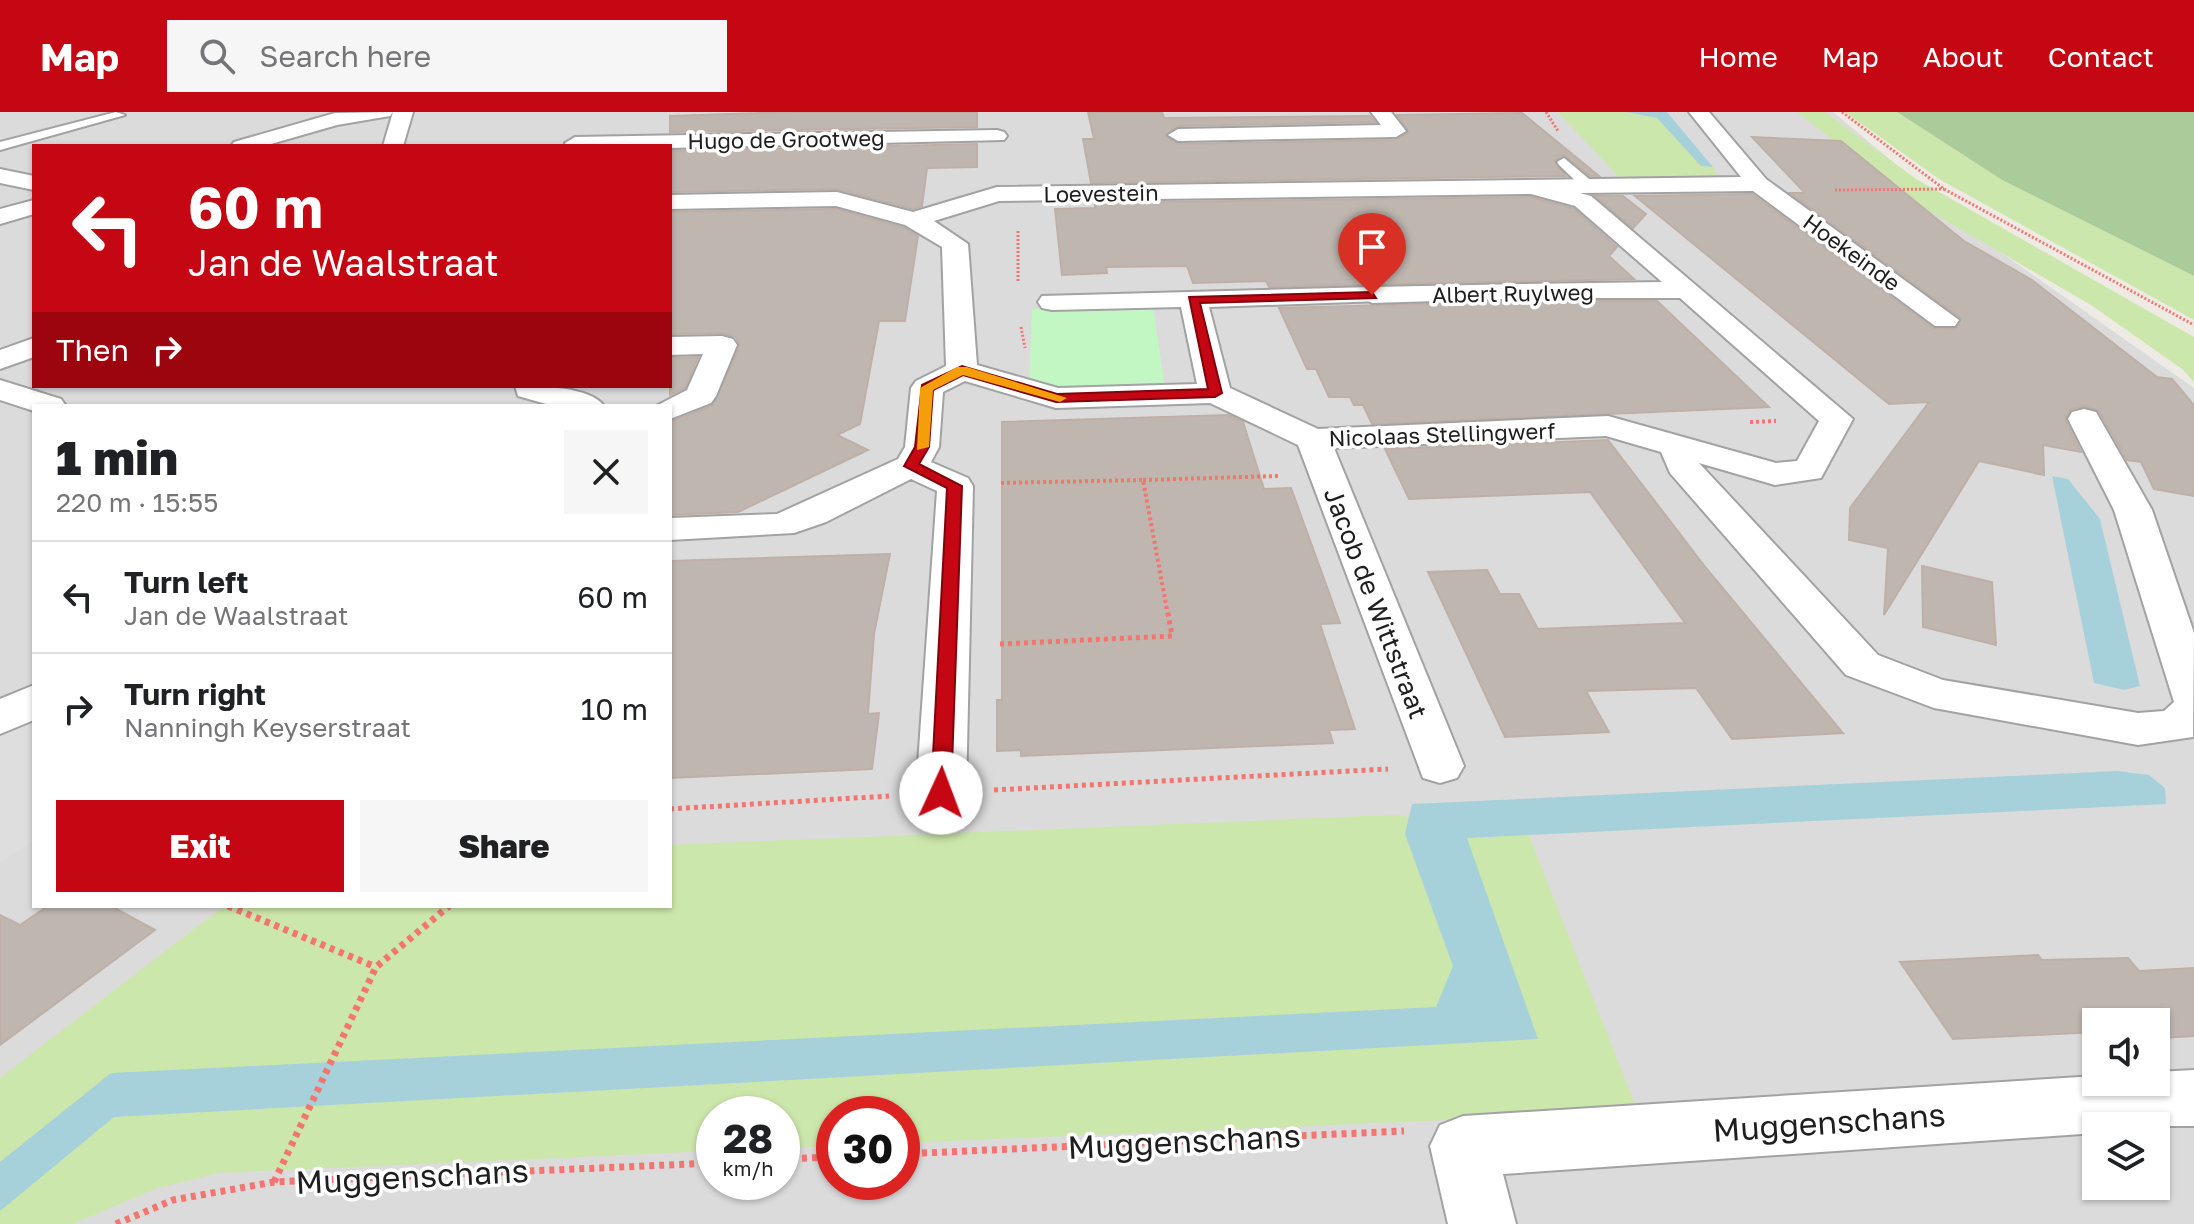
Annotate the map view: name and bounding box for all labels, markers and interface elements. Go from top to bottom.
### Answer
search box [167,20,727,92]
text: Map [40,34,119,79]
icon: search [195,34,239,78]
text: Search here [259,38,431,74]
text: Home [1699,40,1778,73]
text: Map [1822,40,1879,73]
text: About [1923,40,2004,73]
text: Contact [2048,40,2154,73]
street label: Hugo de Grootweg [687,124,885,154]
text: 60 m [188,173,323,240]
icon: left [56,176,160,280]
street label: Loevestein [1043,178,1159,208]
street label: Hoekeinde [1798,208,1906,296]
pin [1338,213,1406,295]
icon: arrive [1350,225,1394,269]
text: Jan de Waalstraat [188,241,499,284]
street label: Albert Ruylweg [1432,278,1594,308]
icon: right [145,328,189,372]
text: Then [56,332,129,368]
street label: Nicolaas Stellingwerf [1328,417,1556,451]
text: 1 min [56,428,178,486]
button: close [564,430,648,514]
street label: Jacob de Wittstraat [1318,483,1434,723]
text: 220 m · 15:55 [56,487,218,518]
text: Turn left [124,564,249,600]
icon: left [56,575,100,619]
text: 60 m [577,579,648,615]
text: Jan de Waalstraat [124,600,348,631]
text: Turn right [124,676,266,712]
icon: right [56,687,100,731]
text: 10 m [581,691,648,727]
text: Nanningh Keyserstraat [124,712,411,743]
position arrow [899,751,983,835]
button: Exit [56,800,344,892]
button: Share [360,800,648,892]
map controls [2082,1008,2170,1200]
button: sound [2082,1008,2170,1096]
street label: Muggenschans [1711,1095,1947,1149]
speed limit sign: 30 [816,1096,920,1200]
button: layers [2082,1112,2170,1200]
text: 28 [723,1114,773,1162]
street label: Muggenschans [1067,1116,1301,1166]
street label: Muggenschans [295,1151,529,1201]
text: km/h [723,1156,773,1180]

